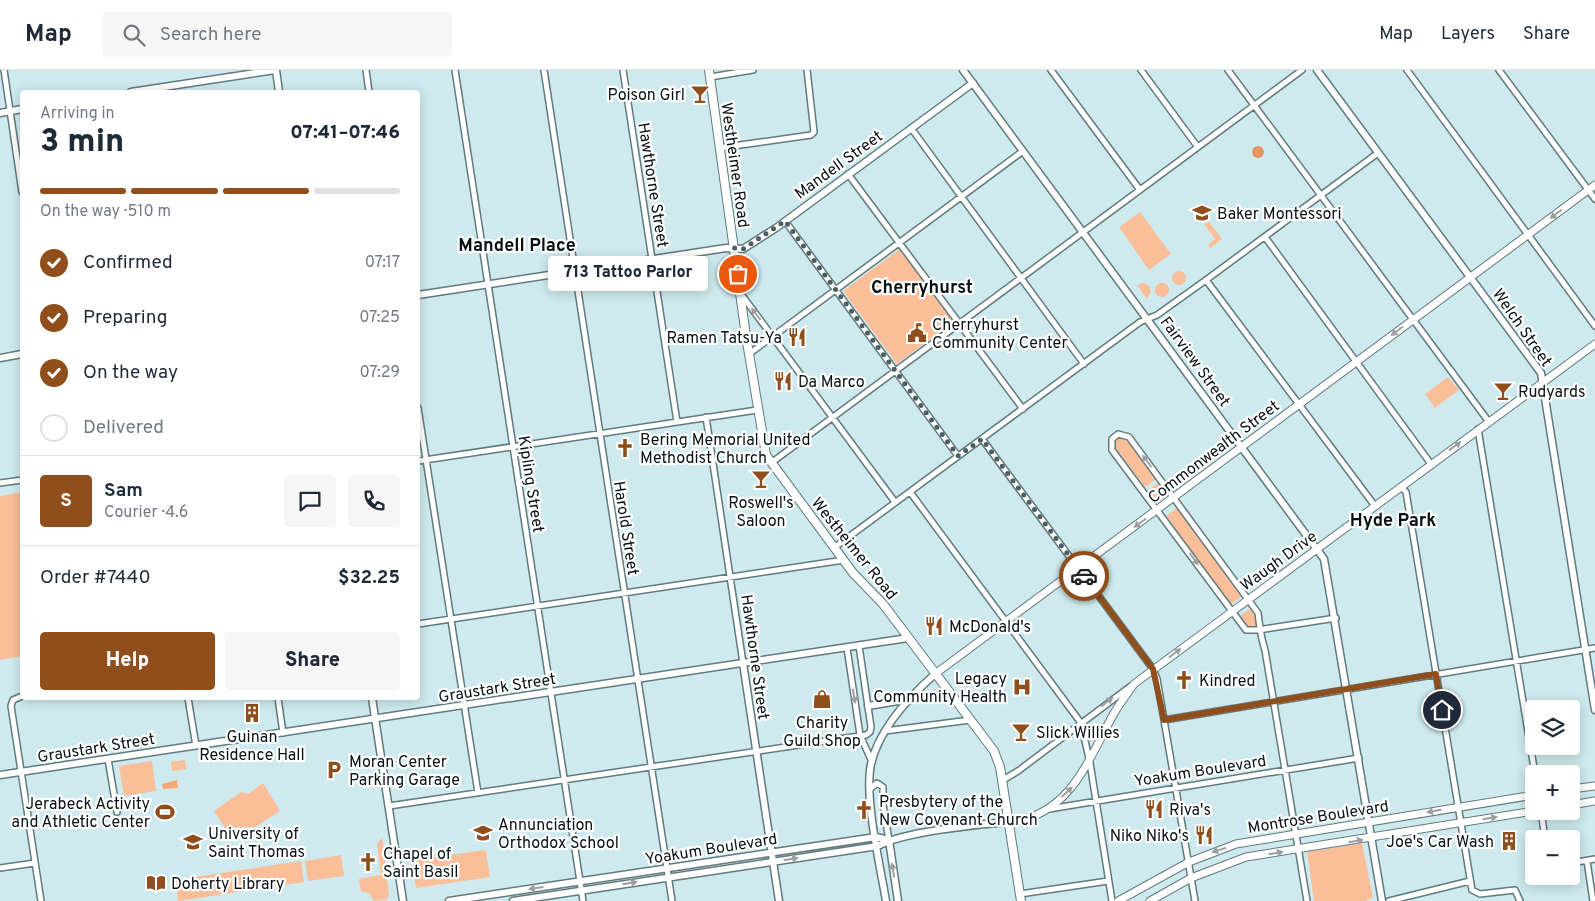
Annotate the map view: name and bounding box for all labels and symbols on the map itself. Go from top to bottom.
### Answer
bar icon: Poison Girl [689,83,711,105]
place label: Poison Girl [608,86,685,106]
street label: Westheimer Road [715,101,753,229]
street label: Hawthorne Street [632,121,672,249]
street label: Mandell Street [791,127,887,204]
school or university icon: Baker Montessori [1191,202,1213,224]
place label: Baker Montessori [1217,205,1342,225]
one-way arrow [1549,209,1563,219]
district label: Mandell Place [458,235,576,258]
pin [717,253,759,295]
callout: 713 Tattoo Parlor [548,256,708,292]
district label: Cherryhurst [871,277,973,300]
street label: Welch Street [1487,285,1556,371]
one-way arrow [751,308,762,321]
street label: Fairview Street [1155,313,1234,411]
place label: Cherryhurst Community Center [932,316,1068,354]
public building icon: Cherryhurst Community Center [906,322,928,344]
restaurant icon: Ramen Tatsu-Ya [786,326,808,348]
one-way arrow [1391,326,1404,337]
place label: Ramen Tatsu-Ya [666,329,782,349]
restaurant icon: Da Marco [772,370,794,392]
place label: Da Marco [798,373,865,393]
bar icon: Rudyards [1492,380,1514,402]
place label: Rudyards [1518,383,1585,403]
street label: Commonwealth Street [1144,397,1284,509]
place label: Bering Memorial United Methodist Church [640,431,810,469]
street label: Kipling Street [512,434,548,534]
church icon: Bering Memorial United Methodist Church [614,437,636,459]
one-way arrow [1448,441,1462,451]
one-way arrow [1141,455,1152,468]
bar icon: Roswell's Saloon [750,468,772,490]
street label: Harold Street [608,480,642,577]
place label: Roswell's Saloon [728,494,794,532]
street label: Westheimer Road [806,494,901,605]
district label: Hyde Park [1350,510,1436,533]
one-way arrow [1134,517,1147,527]
street label: Waugh Drive [1237,527,1321,596]
courier [1059,551,1109,601]
one-way arrow [1188,552,1199,565]
street label: Hawthorne Street [735,593,773,721]
restaurant icon: McDonald's [923,615,945,637]
place label: McDonald's [949,618,1031,638]
one-way arrow [1168,648,1182,658]
church icon: Kindred [1173,669,1195,691]
street label: Graustark Street [437,670,557,708]
place label: Legacy Community Health [873,670,1007,708]
place label: Kindred [1199,672,1256,692]
hospital icon: Legacy Community Health [1011,676,1033,698]
shop icon: Charity Guild Shop [811,688,833,710]
one-way arrow [850,688,858,704]
pin [1421,689,1463,731]
one-way arrow [1100,697,1113,708]
building icon: Guinan Residence Hall [241,702,263,724]
place label: Charity Guild Shop [783,714,861,752]
bar icon: Slick Willies [1010,721,1032,743]
place label: Slick Willies [1036,724,1120,744]
place label: Guinan Residence Hall [199,728,305,766]
street label: Graustark Street [36,730,156,768]
street label: Yoakum Boulevard [1133,752,1268,792]
place label: Moran Center Parking Garage [349,753,460,791]
parking icon: Moran Center Parking Garage [323,759,345,781]
one-way arrow [1060,786,1072,798]
place label: Presbytery of the New Covenant Church [879,793,1038,831]
place label: Jerabeck Activity and Athletic Center [12,795,150,833]
street label: Montrose Boulevard [1246,797,1390,839]
restaurant icon: Riva's [1143,798,1165,820]
church icon: Presbytery of the New Covenant Church [853,799,875,821]
sports icon: Jerabeck Activity and Athletic Center [154,801,176,823]
place label: Riva's [1169,801,1211,821]
one-way arrow [1425,807,1441,815]
one-way arrow [1482,814,1498,822]
place label: Annunciation Orthodox School [498,816,619,854]
school or university icon: Annunciation Orthodox School [472,822,494,844]
restaurant icon: Niko Niko's [1193,824,1215,846]
place label: University of Saint Thomas [208,825,305,863]
place label: Niko Niko's [1110,827,1189,847]
street label: Yoakum Boulevard [644,830,779,870]
building icon: Joe's Car Wash [1498,830,1520,852]
school or university icon: University of Saint Thomas [182,831,204,853]
place label: Joe's Car Wash [1386,833,1494,853]
one-way arrow [1349,836,1365,844]
place label: Chapel of Saint Basil [383,845,458,883]
one-way arrow [1211,847,1226,854]
one-way arrow [1268,848,1284,856]
church icon: Chapel of Saint Basil [357,851,379,873]
one-way arrow [783,855,799,863]
one-way arrow [889,862,897,878]
library icon: Doherty Library [145,872,167,894]
place label: Doherty Library [171,875,284,895]
one-way arrow [622,879,638,887]
one-way arrow [528,884,544,892]

